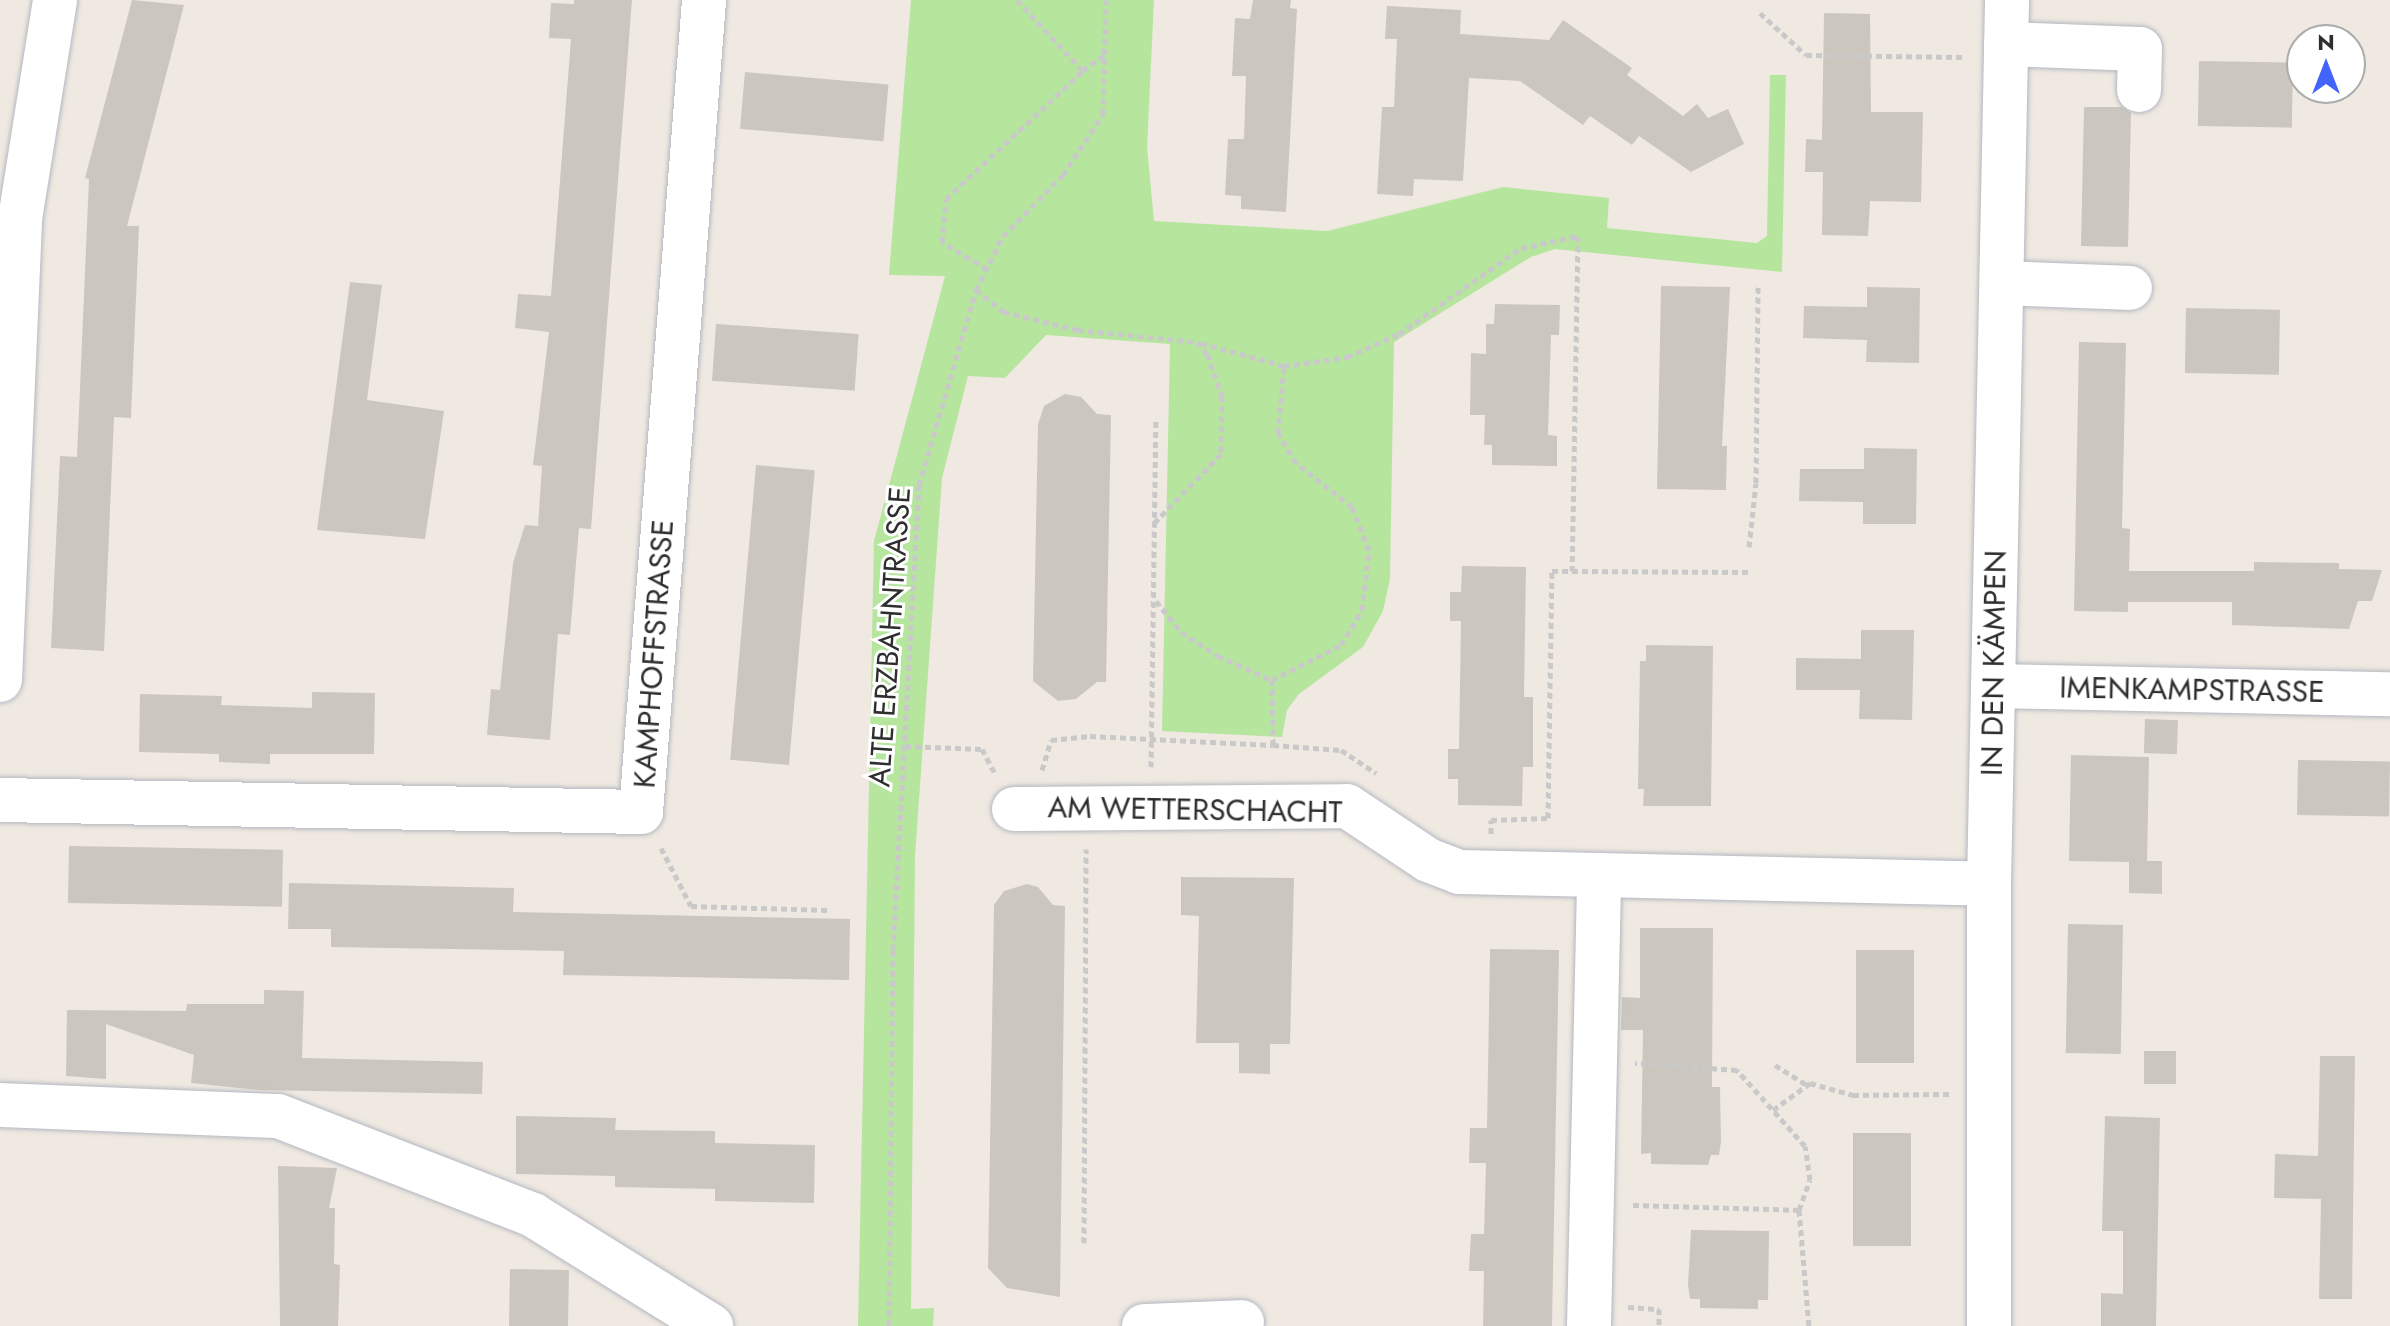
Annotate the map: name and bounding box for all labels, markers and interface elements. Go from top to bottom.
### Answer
north arrow [2286,24,2366,104]
text: N [2317,26,2335,58]
street label: ALTE ERZBAHNTRASSE [862,486,918,788]
street label: KAMPHOFFSTRASSE [627,519,681,789]
street label: IN DEN KÄMPEN [1974,550,2014,776]
street label: IMENKAMPSTRASSE [2059,670,2325,710]
street label: AM WETTERSCHACHT [1047,789,1343,831]

